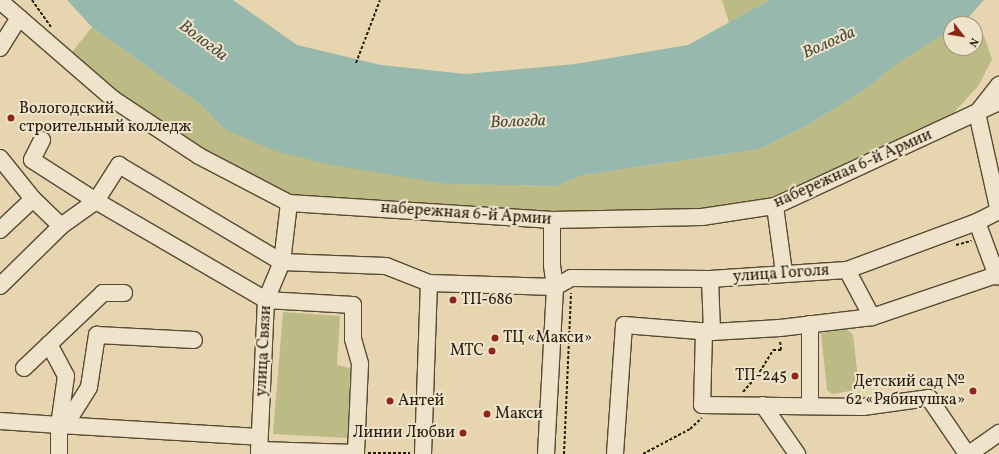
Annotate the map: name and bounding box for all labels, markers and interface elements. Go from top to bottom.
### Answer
water label: Вологда [175,16,231,66]
north arrow [943,16,983,56]
water label: Вологда [799,22,859,64]
text: N [964,35,981,49]
place label: Вологодский строительный колледж [19,99,191,137]
water label: Вологда [490,111,546,133]
marker: Вологодский строительный колледж [6,113,16,123]
street label: набережная 6-й Армии [771,125,935,213]
street label: набережная 6-й Армии [380,198,552,230]
street label: улица Гоголя [732,261,830,287]
place label: ТП-686 [461,290,513,310]
marker: ТП-686 [448,295,458,305]
street label: улица Связи [252,305,276,397]
place label: ТЦ «Макси» [503,328,592,348]
marker: ТЦ «Макси» [490,333,500,343]
place label: МТС [450,341,484,361]
marker: МТС [487,346,497,356]
place label: ТП-245 [735,366,787,386]
marker: ТП-245 [790,371,800,381]
place label: Детский сад № 62 «Рябинушка» [846,372,965,410]
marker: Детский сад № 62 «Рябинушка» [968,386,978,396]
place label: Антей [398,391,444,411]
marker: Антей [385,396,395,406]
place label: Макси [495,404,543,424]
marker: Макси [482,409,492,419]
place label: Линии Любви [353,423,455,443]
marker: Линии Любви [458,428,468,438]

